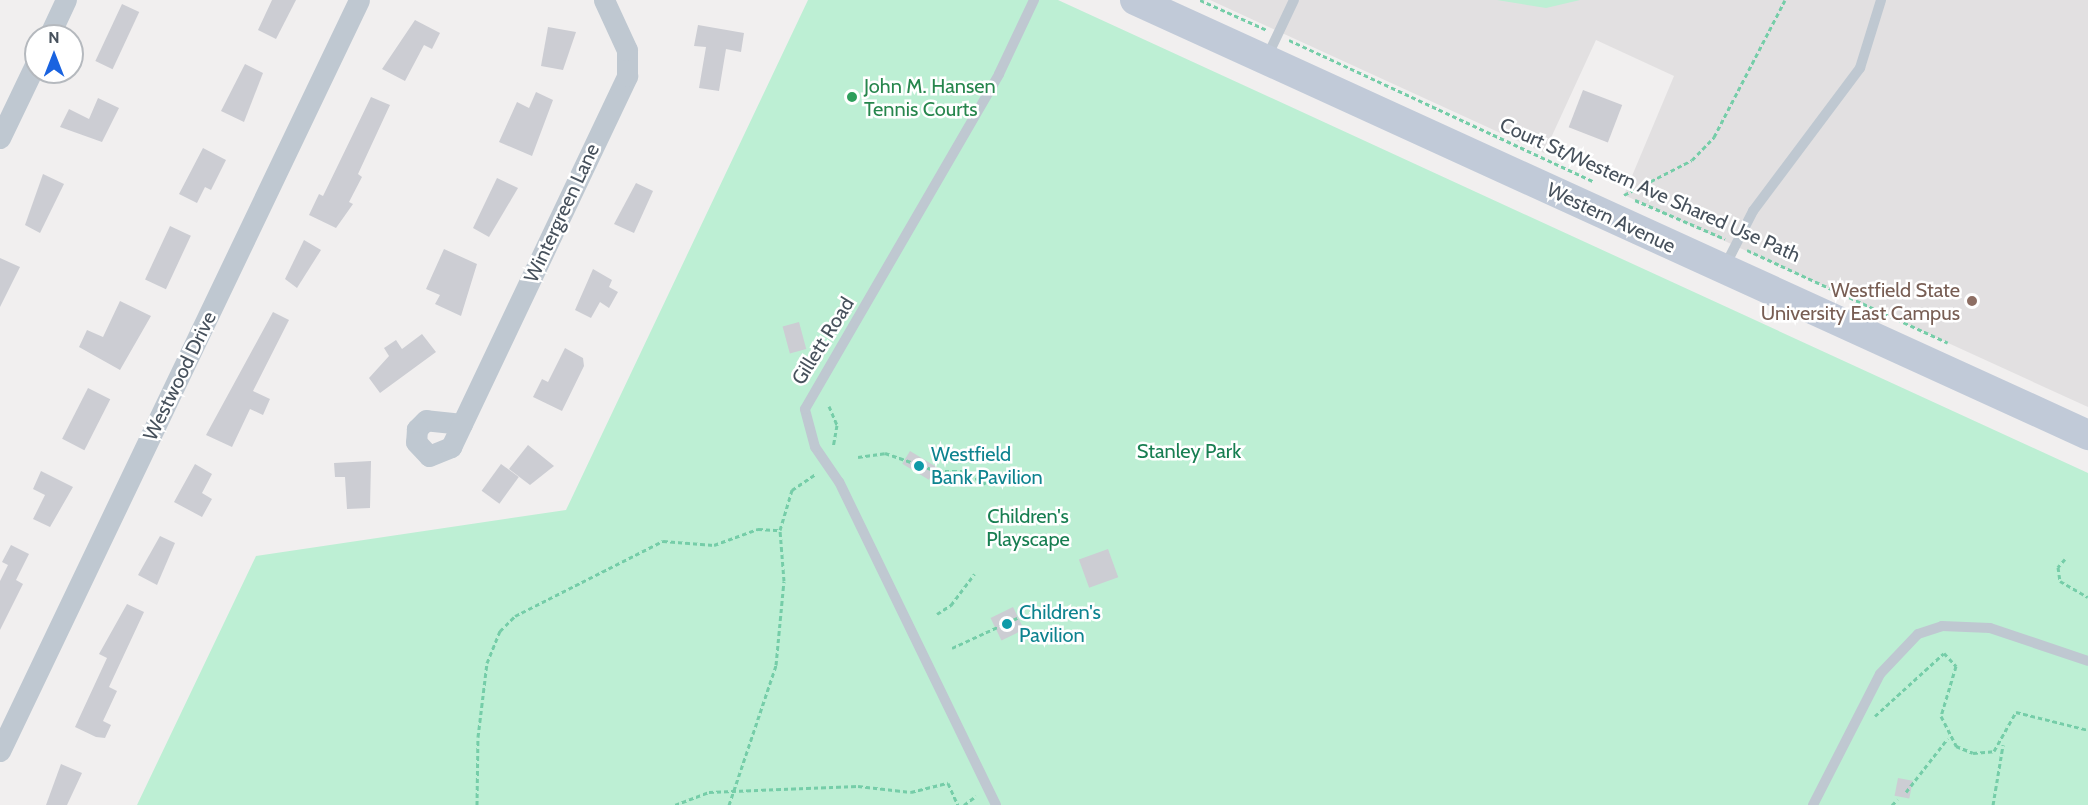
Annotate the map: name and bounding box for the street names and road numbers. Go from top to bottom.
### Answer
street label: Court St/Western Ave Shared Use Path [1496,113,1804,267]
street label: Wintergreen Lane [519,140,605,286]
street label: Western Avenue [1543,178,1679,258]
street label: Gillett Road [787,293,859,389]
street label: Westwood Drive [138,308,222,444]

